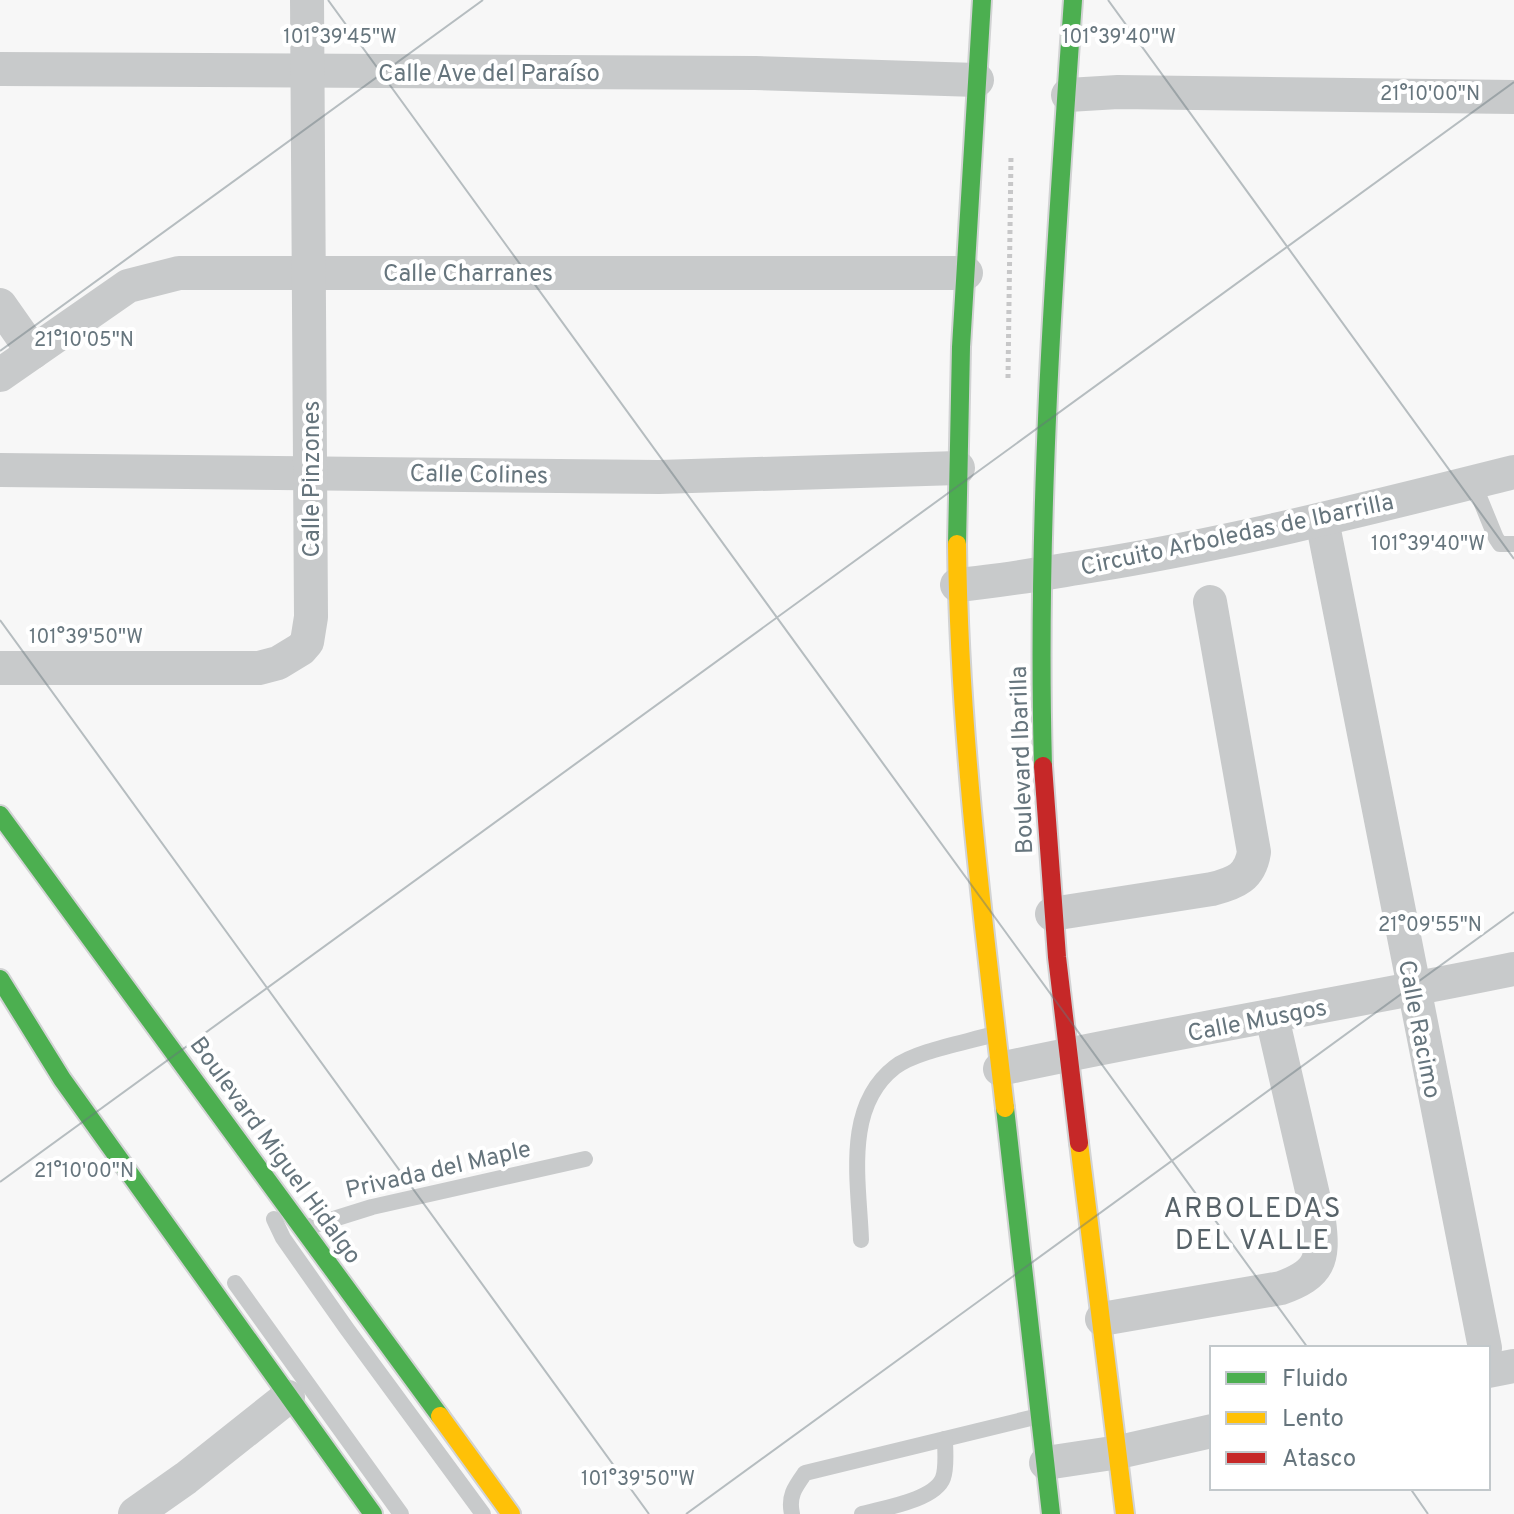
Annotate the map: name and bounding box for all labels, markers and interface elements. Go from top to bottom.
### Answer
text: 101°39'45"W [283,25,397,51]
text: 101°39'40"W [1062,25,1176,51]
street label: Calle Ave del Paraíso [378,60,600,90]
text: 21°10'00"N [1380,82,1480,108]
street label: Calle Charranes [383,260,553,290]
text: 21°10'05"N [34,328,134,354]
street label: Calle Pinzones [298,401,328,557]
street label: Calle Colines [409,460,548,492]
street label: Circuito Arboledas de Ibarrilla [1078,488,1397,584]
text: 101°39'40"W [1371,532,1485,558]
text: 101°39'50"W [29,625,143,651]
street label: Boulevard Ibarilla [1005,665,1041,855]
text: 21°09'55"N [1378,913,1482,939]
street label: Calle Racimo [1390,958,1446,1101]
street label: Calle Musgos [1185,994,1329,1050]
street label: Boulevard Miguel Hidalgo [182,1032,367,1271]
street label: Privada del Maple [343,1135,534,1207]
text: 21°10'00"N [34,1159,134,1185]
district label: ARBOLEDAS DEL VALLE [1164,1192,1343,1260]
legend [1210,1346,1490,1490]
text: Fluido [1282,1365,1348,1395]
text: Lento [1282,1405,1344,1435]
text: Atasco [1282,1445,1356,1475]
text: 101°39'50"W [581,1467,695,1493]

